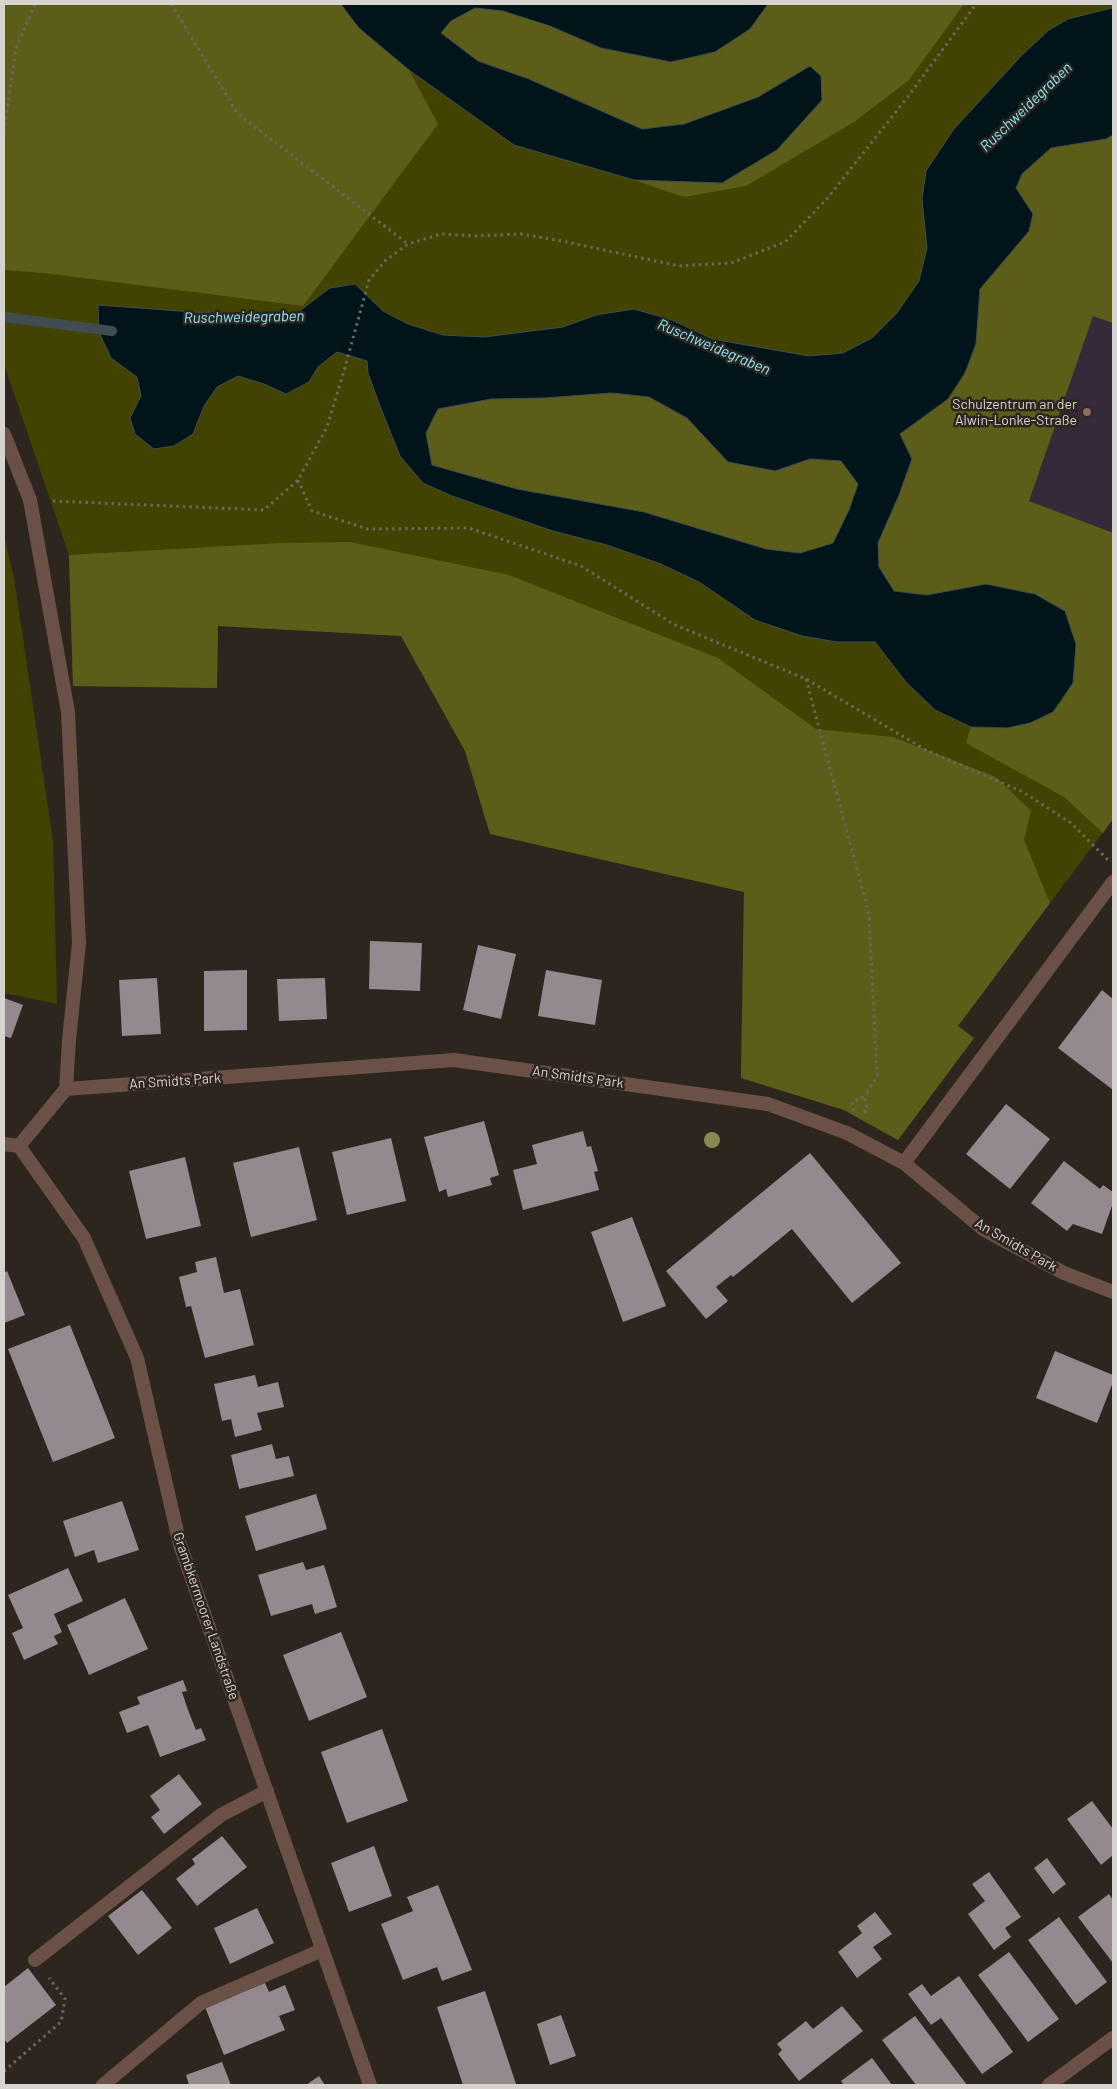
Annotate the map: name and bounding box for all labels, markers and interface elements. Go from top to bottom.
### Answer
water label: Ruschweidegraben [976,59,1076,155]
water label: Ruschweidegraben [184,307,304,327]
water label: Ruschweidegraben [655,315,773,379]
place label: Schulzentrum an der Alwin-Lonke-Straße [952,396,1077,428]
marker: Schulzentrum an der Alwin-Lonke-Straße [1081,406,1093,418]
street label: An Smidts Park [531,1062,625,1092]
street label: An Smidts Park [129,1069,221,1093]
street label: An Smidts Park [972,1215,1060,1275]
street label: Grambkermoorer Landstraße [169,1530,243,1702]

